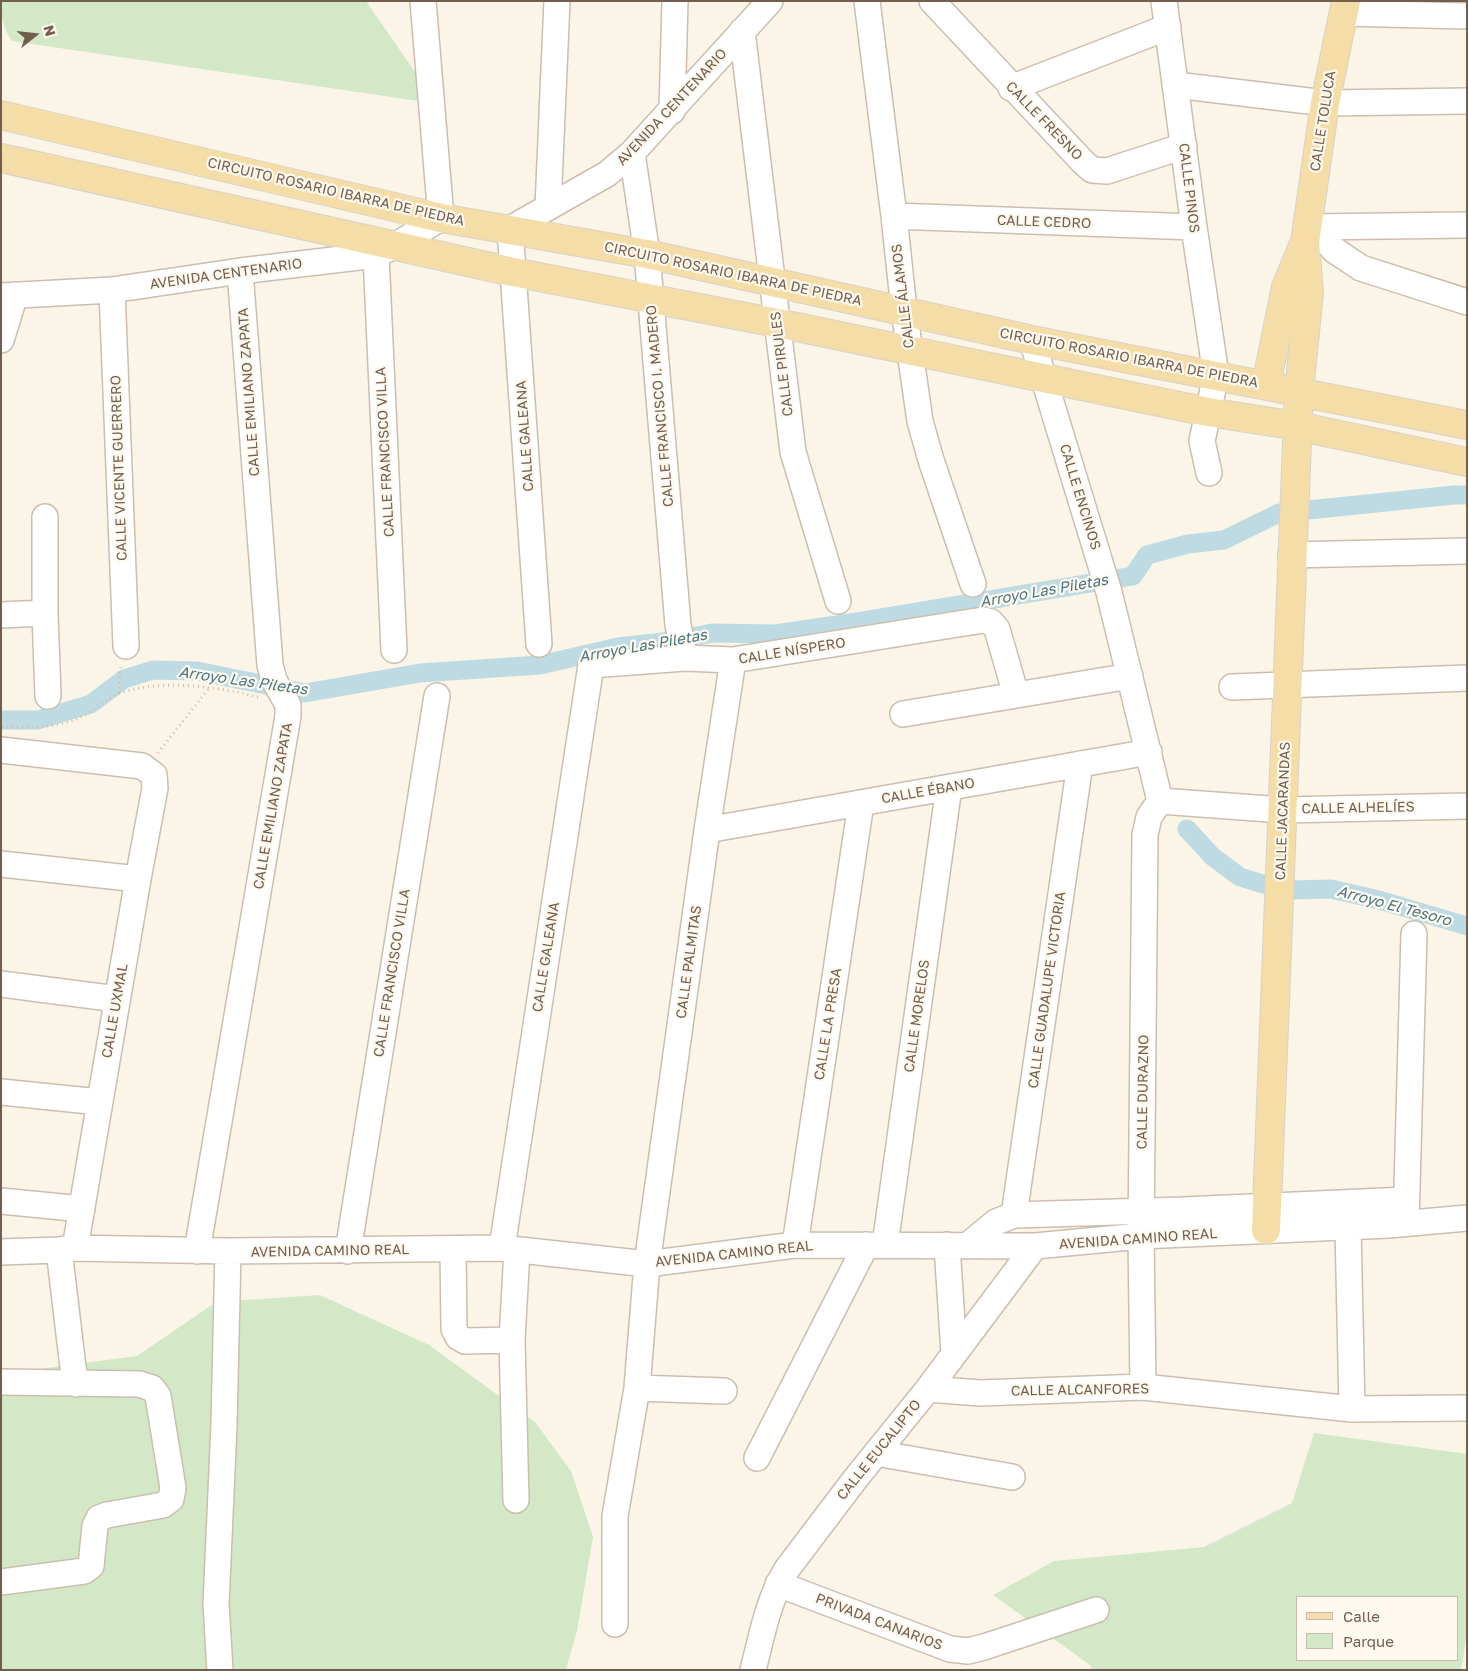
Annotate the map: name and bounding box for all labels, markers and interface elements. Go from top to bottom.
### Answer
north arrow [10,10,60,60]
text: N [40,23,60,38]
street label: AVENIDA CENTENARIO [613,45,731,169]
street label: CALLE TOLUCA [1307,69,1339,173]
street label: CALLE FRESNO [1002,78,1086,164]
street label: CALLE PINOS [1175,142,1203,234]
street label: CIRCUITO ROSARIO IBARRA DE PIEDRA [206,154,466,230]
street label: CALLE CEDRO [997,212,1091,232]
street label: CIRCUITO ROSARIO IBARRA DE PIEDRA [603,238,863,310]
street label: CALLE ÁLAMOS [888,243,918,349]
street label: AVENIDA CENTENARIO [149,255,303,293]
street label: CALLE FRANCISCO I. MADERO [643,304,677,508]
street label: CALLE EMILIANO ZAPATA [235,307,263,477]
street label: CALLE PIRULES [767,311,797,417]
street label: CIRCUITO ROSARIO IBARRA DE PIEDRA [998,325,1260,391]
street label: CALLE FRANCISCO VILLA [372,367,398,537]
street label: CALLE VICENTE GUERRERO [107,375,131,561]
street label: CALLE GALEANA [513,380,537,492]
street label: CALLE ENCINOS [1056,442,1104,552]
water label: Arroyo Las Piletas [979,571,1109,611]
water label: Arroyo Las Piletas [578,626,708,666]
street label: CALLE NÍSPERO [737,634,847,668]
water label: Arroyo Las Piletas [178,663,308,699]
street label: CALLE EMILIANO ZAPATA [250,721,296,891]
street label: CALLE JACARANDAS [1272,741,1294,881]
street label: CALLE ÉBANO [880,775,976,807]
street label: CALLE ALHELÍES [1301,799,1415,817]
water label: Arroyo El Tesoro [1335,882,1453,930]
street label: CALLE FRANCISCO VILLA [370,888,414,1058]
street label: CALLE GUADALUPE VICTORIA [1025,890,1069,1090]
street label: CALLE GALEANA [529,901,563,1013]
street label: CALLE PALMITAS [673,904,705,1020]
street label: CALLE MORELOS [901,958,933,1074]
street label: CALLE UXMAL [98,963,132,1059]
street label: CALLE LA PRESA [811,967,845,1081]
street label: CALLE DURAZNO [1134,1034,1152,1150]
street label: AVENIDA CAMINO REAL [1058,1225,1218,1253]
street label: AVENIDA CAMINO REAL [654,1237,814,1271]
street label: AVENIDA CAMINO REAL [251,1241,409,1261]
street label: CALLE ALCANFORES [1011,1380,1149,1400]
street label: CALLE EUCALIPTO [833,1396,925,1504]
street label: PRIVADA CANARIOS [813,1590,945,1654]
legend [1296,1596,1458,1661]
text: Calle [1343,1607,1380,1625]
text: Parque [1343,1632,1394,1650]

